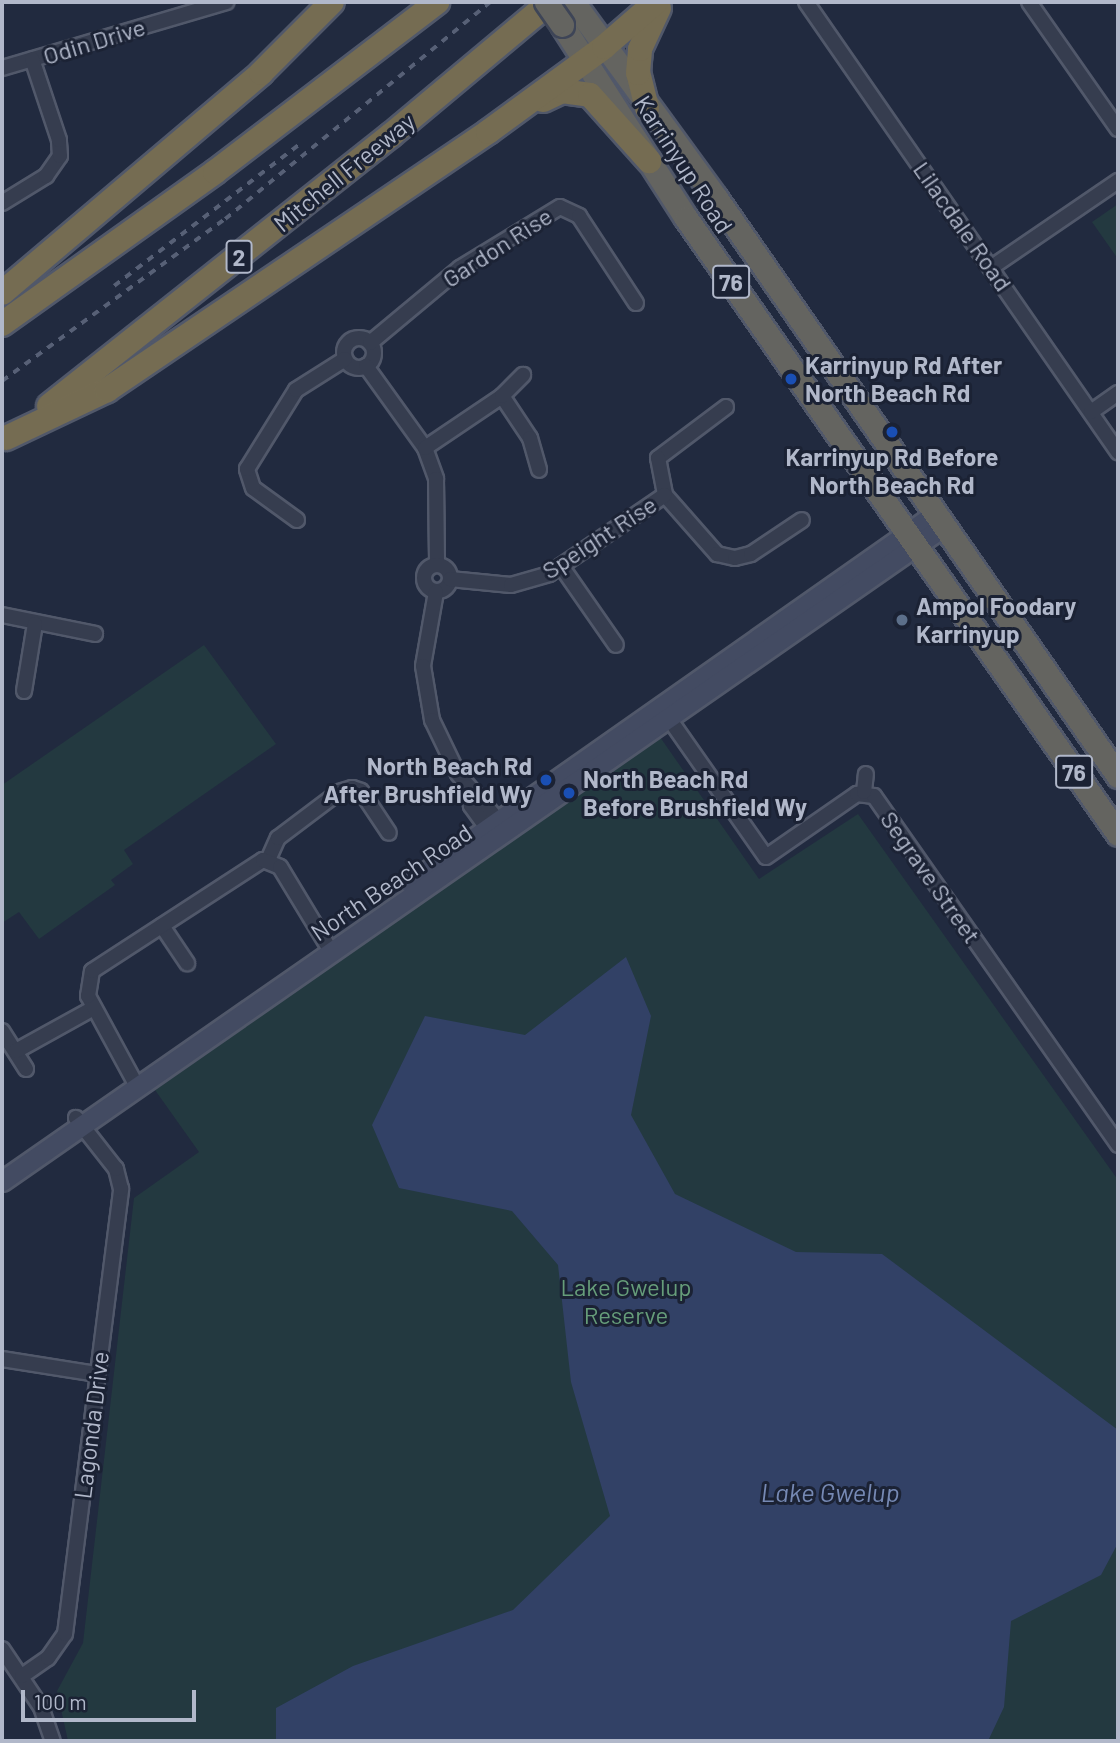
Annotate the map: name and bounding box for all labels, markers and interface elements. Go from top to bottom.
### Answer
street label: Odin Drive [39,12,149,70]
street label: Karrinyup Road [629,90,739,238]
street label: Mitchell Freeway [268,106,420,238]
street label: Lilacdale Road [908,156,1018,296]
street label: Gardon Rise [437,201,557,293]
road number: 2 [225,238,253,276]
road number: 76 [712,262,750,302]
place label: Karrinyup Rd After North Beach Rd [805,351,1002,407]
marker: Karrinyup Rd After North Beach Rd [783,371,799,387]
marker: Karrinyup Rd Before North Beach Rd [884,424,900,440]
place label: Karrinyup Rd Before North Beach Rd [786,443,998,499]
street label: Speight Rise [536,489,662,585]
place label: Ampol Foodary Karrinyup [916,592,1076,648]
marker: Ampol Foodary Karrinyup [894,612,910,628]
place label: North Beach Rd After Brushfield Wy [324,752,532,808]
road number: 76 [1055,752,1093,792]
place label: North Beach Rd Before Brushfield Wy [583,765,807,821]
marker: North Beach Rd After Brushfield Wy [538,772,554,788]
marker: North Beach Rd Before Brushfield Wy [561,785,577,801]
street label: Segrave Street [875,805,987,949]
street label: North Beach Road [305,817,477,947]
park label: Lake Gwelup Reserve [560,1273,692,1329]
street label: Lagonda Drive [68,1350,114,1500]
water label: Lake Gwelup [761,1476,899,1508]
scale bar [24,1676,200,1720]
text: 100 m [34,1689,87,1714]

